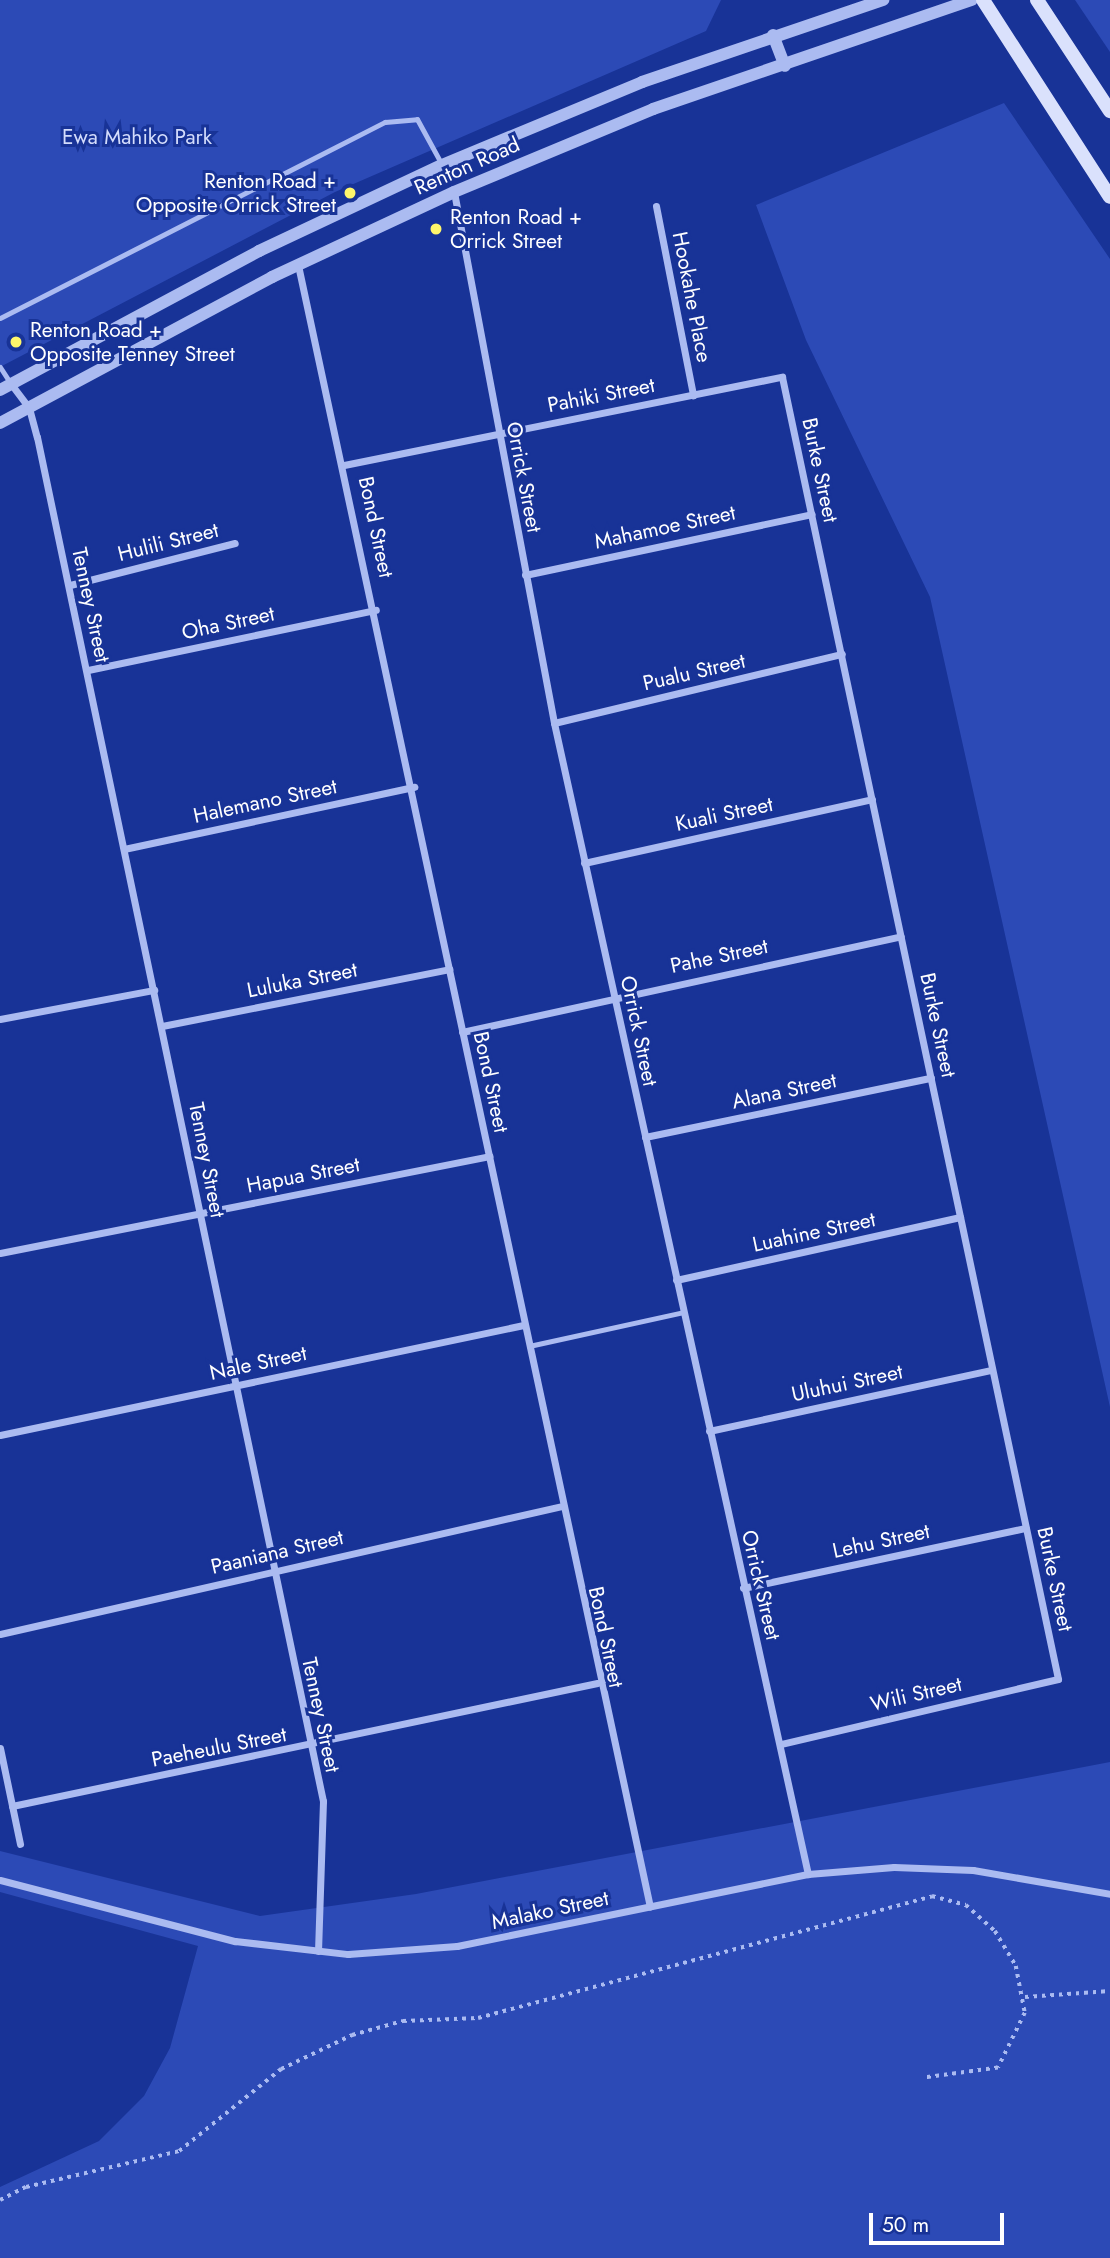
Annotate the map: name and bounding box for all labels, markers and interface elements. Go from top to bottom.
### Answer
park label: Ewa Mahiko Park [62,124,212,150]
street label: Renton Road [410,132,524,200]
place label: Renton Road + Opposite Orrick Street [136,168,336,218]
marker: Renton Road + Opposite Orrick Street [342,185,358,201]
place label: Renton Road + Orrick Street [450,204,582,254]
marker: Renton Road + Orrick Street [428,221,444,237]
street label: Hookahe Place [667,229,717,365]
place label: Renton Road + Opposite Tenney Street [30,317,235,367]
marker: Renton Road + Opposite Tenney Street [8,334,24,350]
street label: Pahiki Street [545,372,657,418]
street label: Burke Street [797,415,843,525]
street label: Orrick Street [501,420,547,534]
street label: Bond Street [353,474,399,580]
street label: Mahamoe Street [592,500,738,554]
street label: Hulili Street [115,517,221,567]
street label: Tenney Street [67,545,115,665]
street label: Oha Street [179,601,277,645]
street label: Pualu Street [640,648,748,696]
street label: Halemano Street [191,773,339,829]
street label: Kuali Street [673,791,775,837]
street label: Pahe Street [668,933,770,979]
street label: Luluka Street [245,957,359,1003]
street label: Burke Street [915,970,961,1080]
street label: Orrick Street [615,974,663,1088]
street label: Bond Street [468,1029,514,1135]
street label: Alana Street [729,1068,839,1114]
street label: Tenney Street [184,1100,230,1220]
street label: Hapua Street [244,1152,362,1198]
street label: Luahine Street [750,1207,878,1257]
street label: Nale Street [207,1340,309,1386]
street label: Uluhui Street [789,1359,905,1407]
street label: Lehu Street [830,1518,932,1564]
street label: Burke Street [1032,1524,1078,1634]
street label: Paaniana Street [208,1525,346,1579]
street label: Orrick Street [736,1528,786,1642]
street label: Bond Street [583,1584,629,1690]
street label: Tenney Street [297,1655,345,1775]
street label: Wili Street [868,1671,964,1717]
street label: Paeheulu Street [149,1722,289,1772]
street label: Malako Street [489,1885,611,1935]
scale bar [872,2198,1007,2242]
text: 50 m [882,2210,929,2240]

